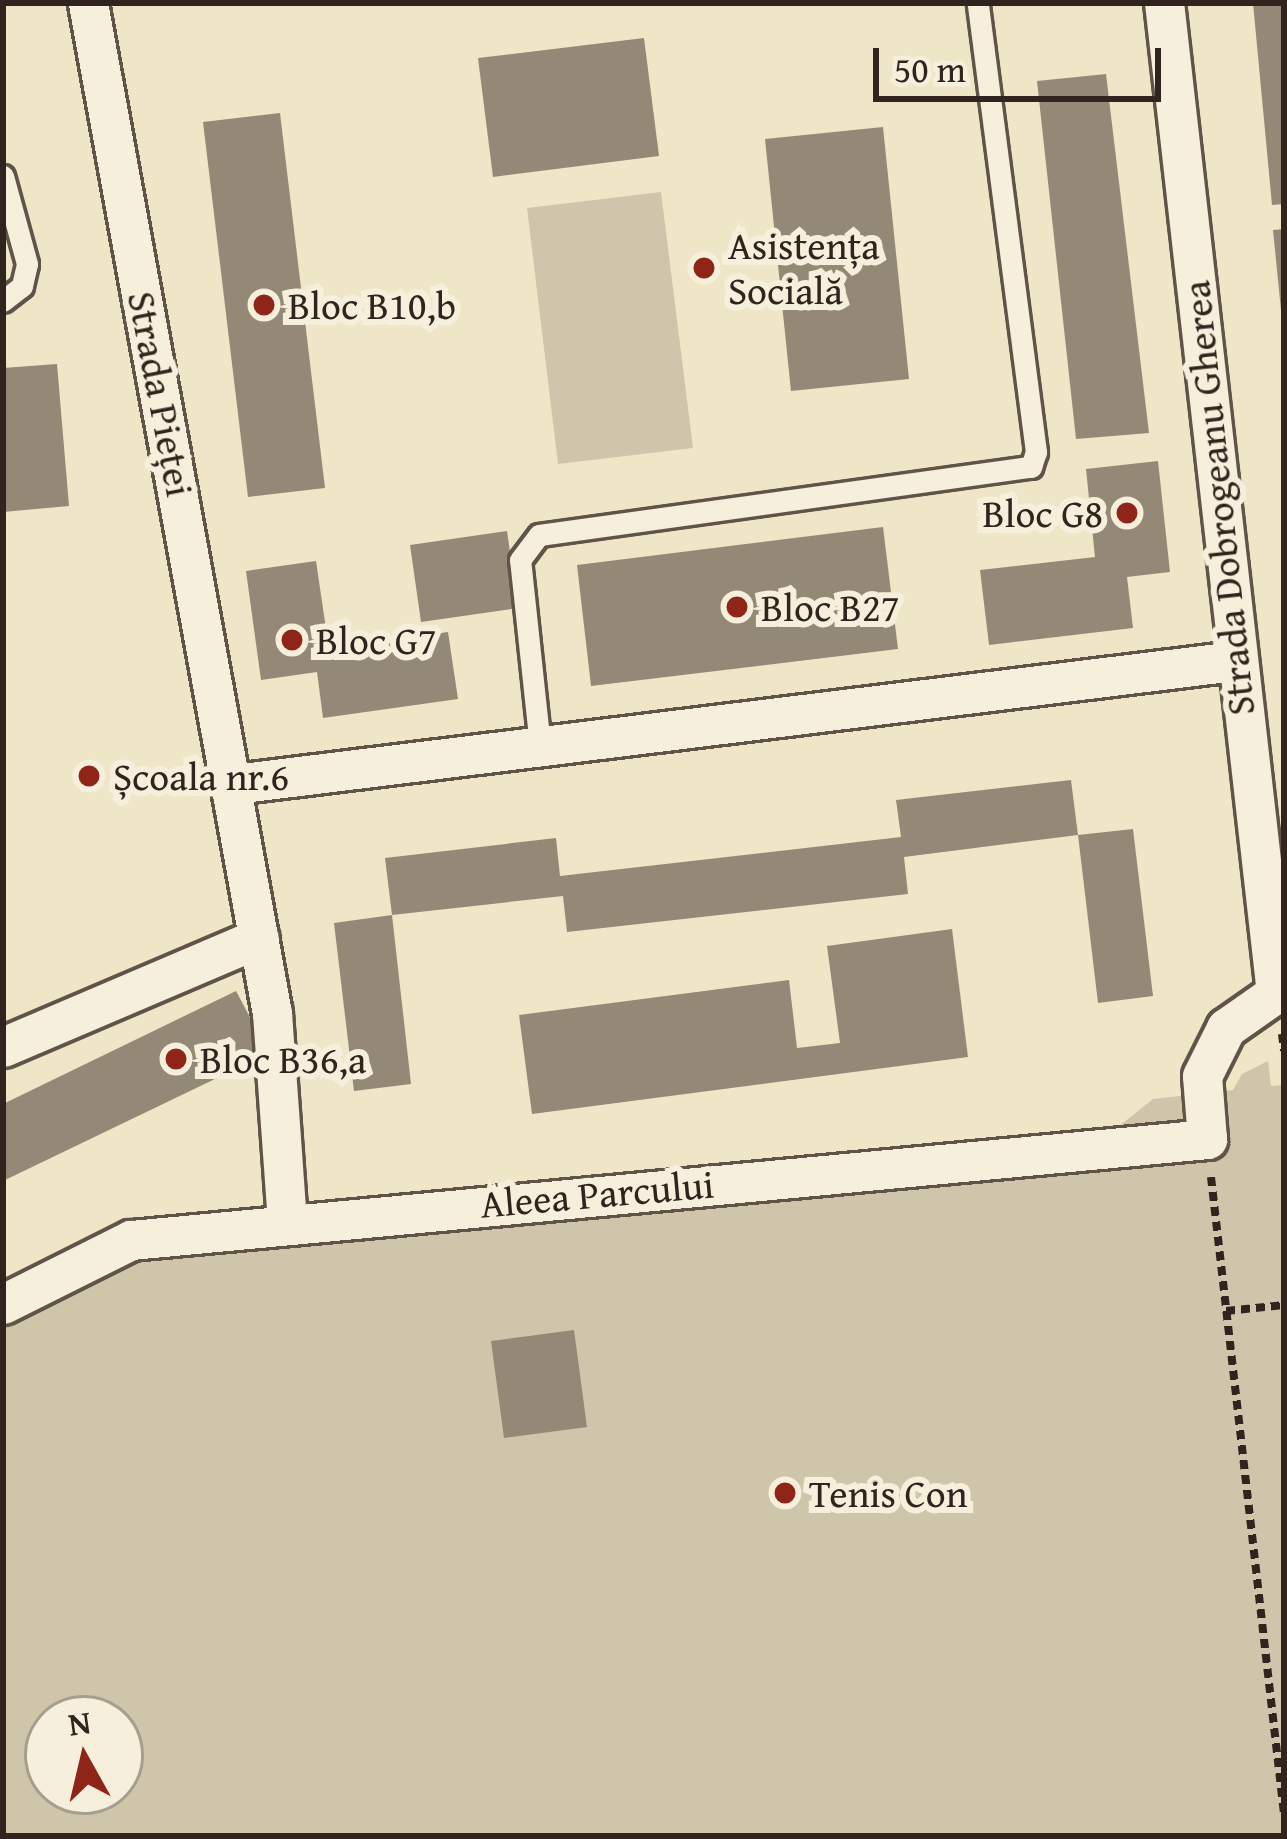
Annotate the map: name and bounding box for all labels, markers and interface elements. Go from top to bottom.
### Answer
scale bar [879,24,1167,98]
text: 50 m [894,42,966,95]
place label: Asistența Socială [728,223,880,314]
marker: Asistența Socială [691,255,717,281]
street label: Strada Dobrogeanu Gherea [1172,278,1264,718]
place label: Bloc B10,b [288,282,456,328]
street label: Strada Pieței [118,287,204,501]
marker: Bloc B10,b [251,292,277,318]
place label: Bloc G8 [982,490,1103,536]
marker: Bloc G8 [1114,500,1140,526]
place label: Bloc B27 [761,584,899,630]
marker: Bloc B27 [724,594,750,620]
place label: Bloc G7 [316,617,437,663]
marker: Bloc G7 [279,627,305,653]
place label: Școala nr.6 [113,753,289,799]
marker: Școala nr.6 [76,763,102,789]
place label: Bloc B36,a [200,1036,366,1082]
marker: Bloc B36,a [163,1046,189,1072]
street label: Aleea Parcului [478,1160,716,1228]
place label: Tenis Con [809,1470,968,1516]
marker: Tenis Con [772,1480,798,1506]
north arrow [24,1695,144,1815]
text: N [65,1697,94,1748]

